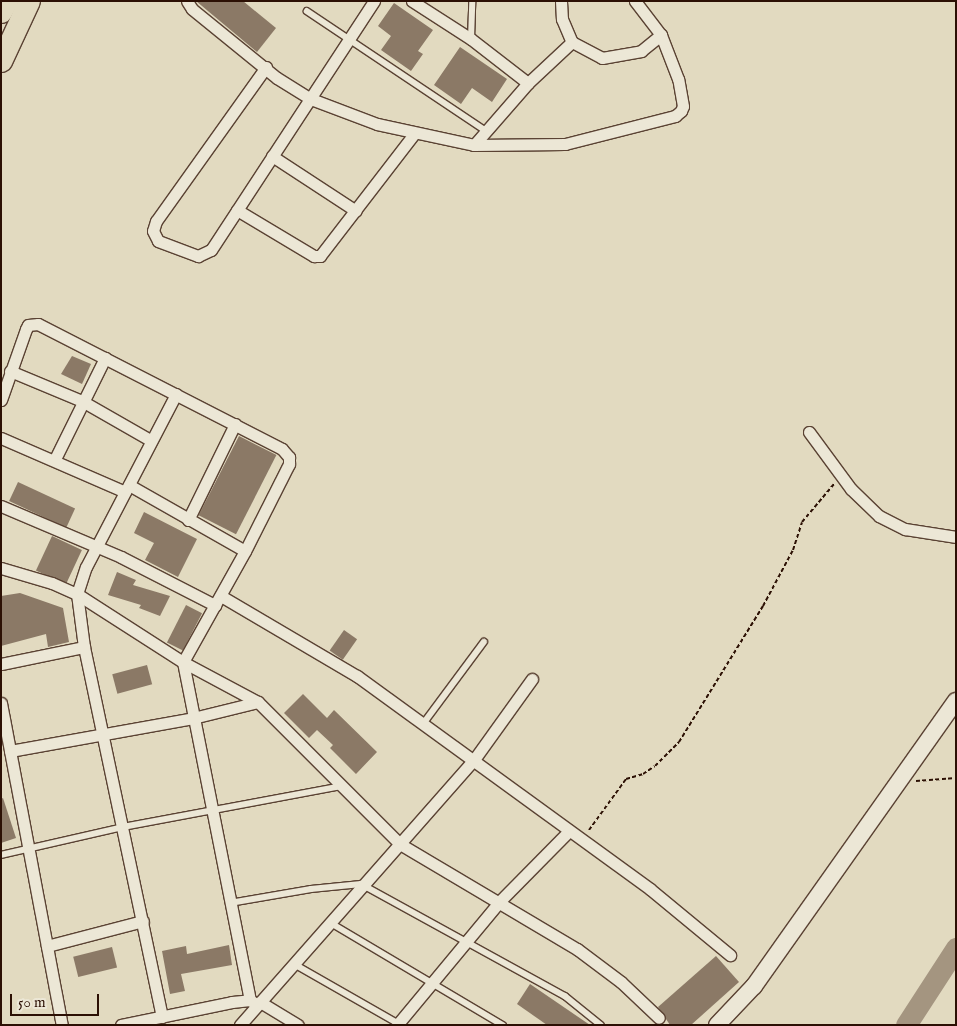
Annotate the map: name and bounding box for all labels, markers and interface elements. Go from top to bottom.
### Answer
scale bar [12,984,101,1016]
text: 50 m [18,993,46,1012]

